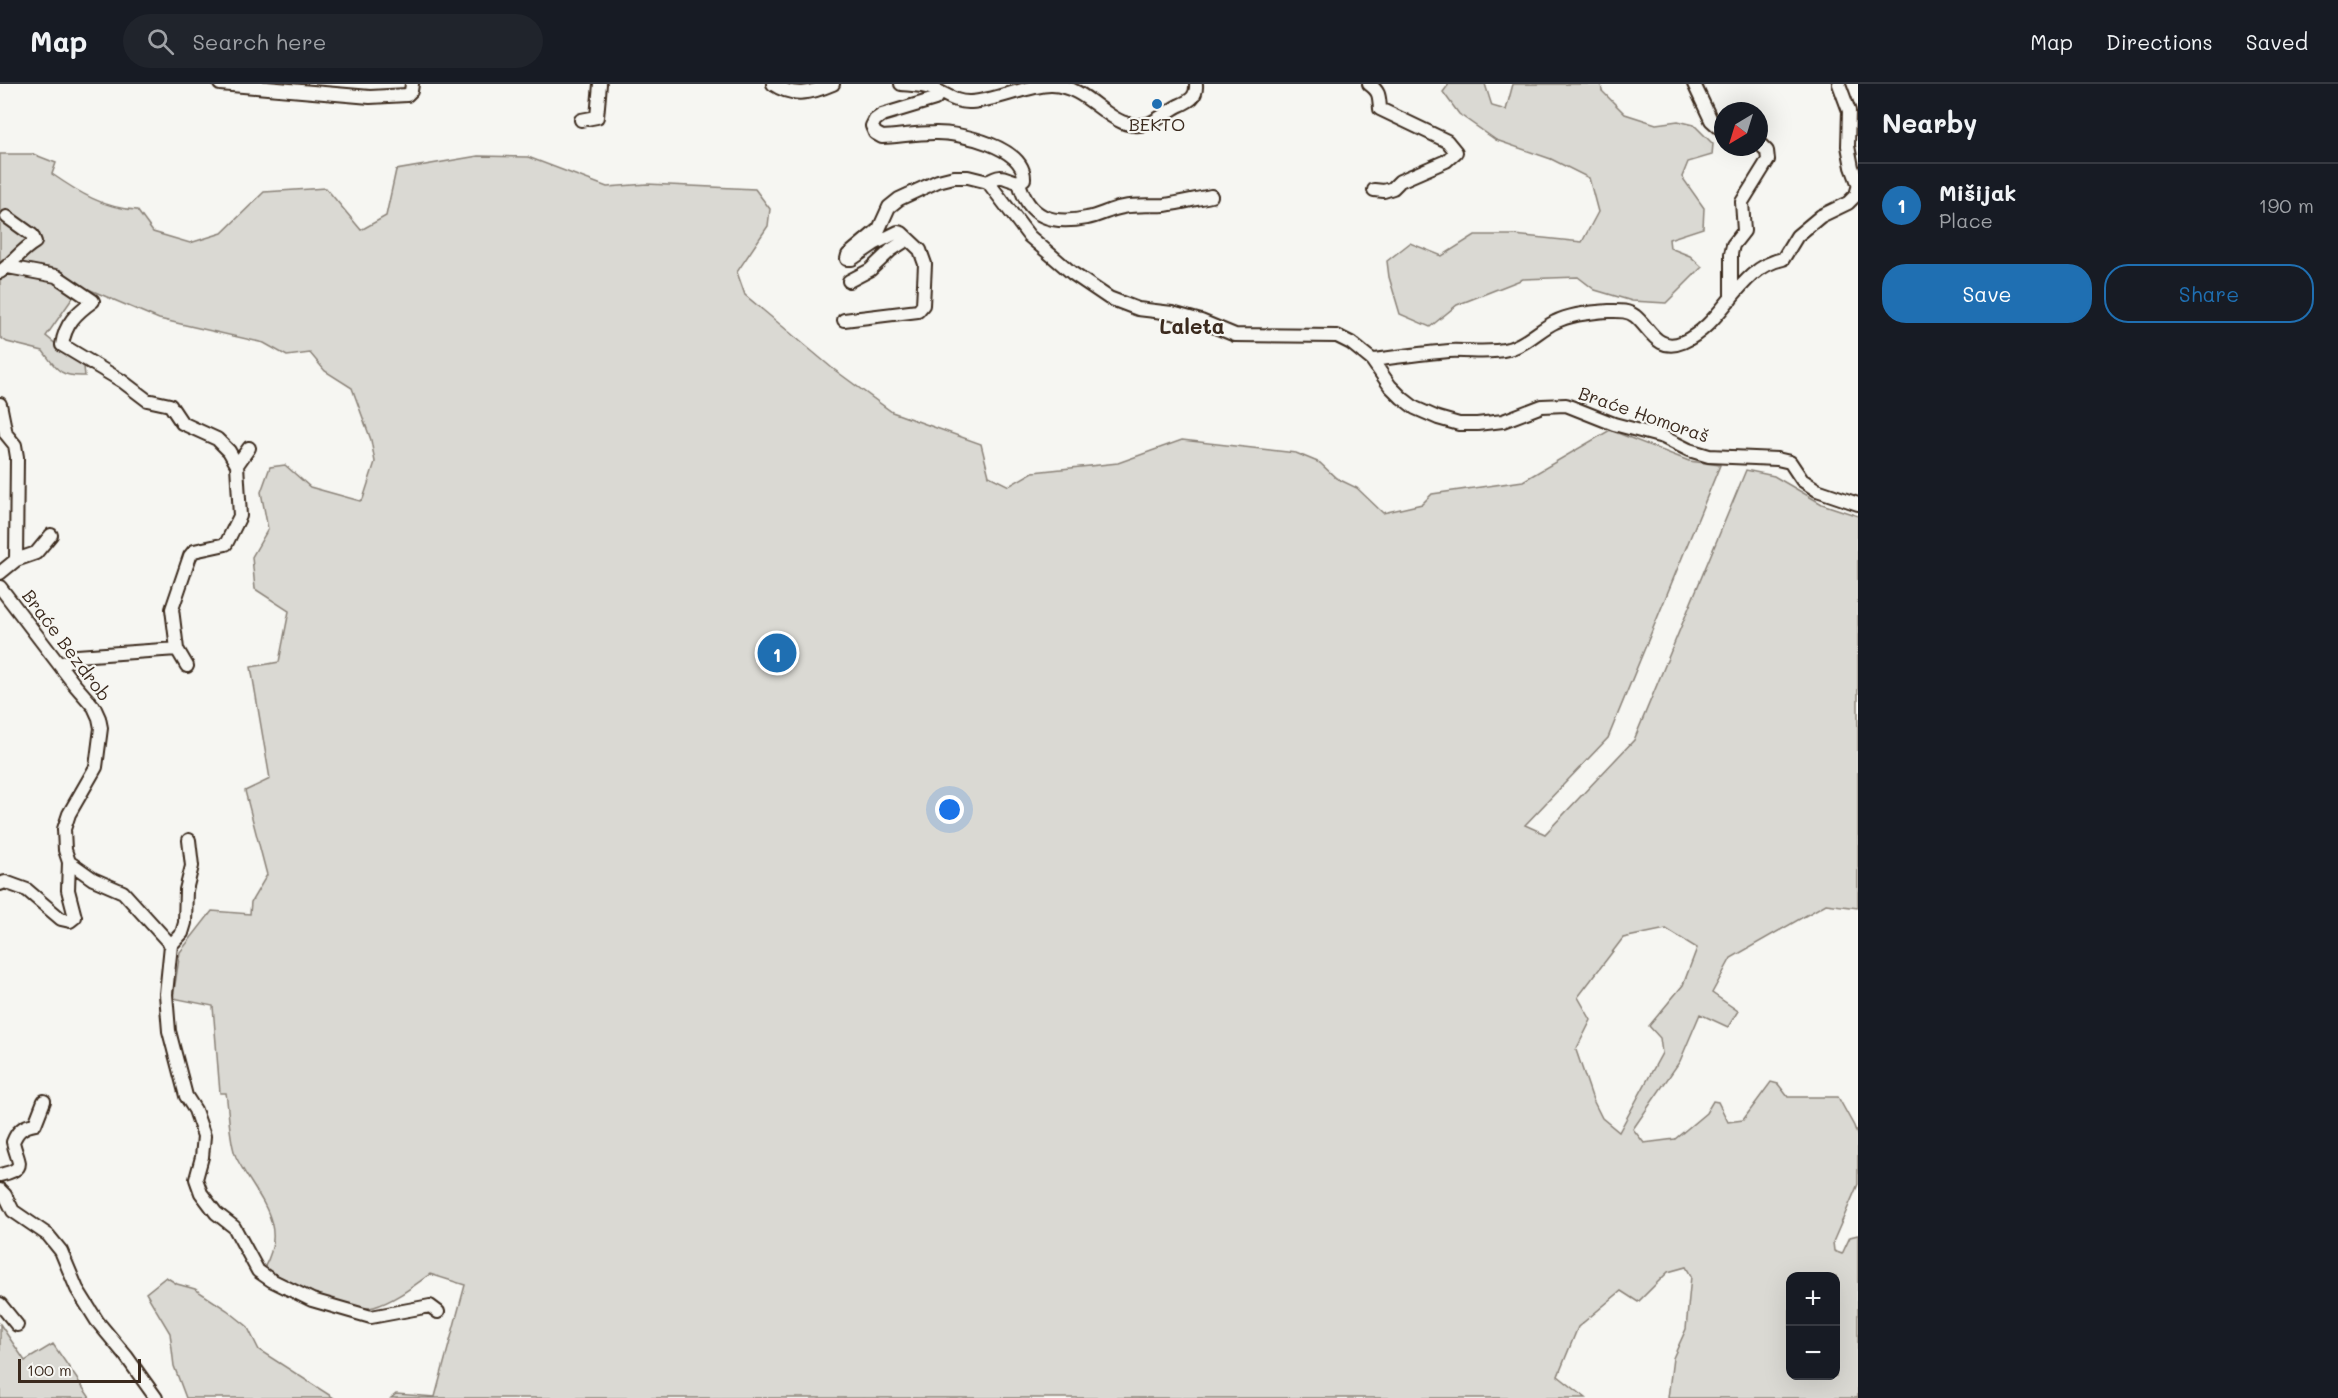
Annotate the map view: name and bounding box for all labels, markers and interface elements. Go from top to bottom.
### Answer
search box [123,14,543,68]
text: Map [30,23,87,59]
icon: search [144,25,177,58]
text: Search here [192,27,326,56]
text: Map [2030,28,2073,55]
text: Directions [2106,28,2213,55]
text: Saved [2246,28,2308,55]
marker: BEKTO [1150,97,1164,111]
north arrow [1714,102,1768,156]
text: Nearby [1882,106,1977,140]
place label: BEKTO [1129,112,1185,136]
text: Mišijak [1939,178,2016,207]
text: 1 [1897,192,1906,218]
text: 190 m [2259,192,2314,218]
text: Place [1939,207,1993,233]
button: Save [1882,264,2092,323]
button: Share [2104,264,2314,323]
district label: Laleta [1159,312,1225,339]
street label: Braće Homoraš [1576,380,1712,448]
street label: Braće Bezdrob [17,584,117,706]
pin: 1 [758,630,796,676]
your location [935,795,964,824]
map controls [1786,1272,1840,1380]
button: + [1786,1272,1840,1326]
button: − [1786,1326,1840,1380]
scale bar [18,1356,141,1384]
text: 100 m [27,1359,72,1380]

